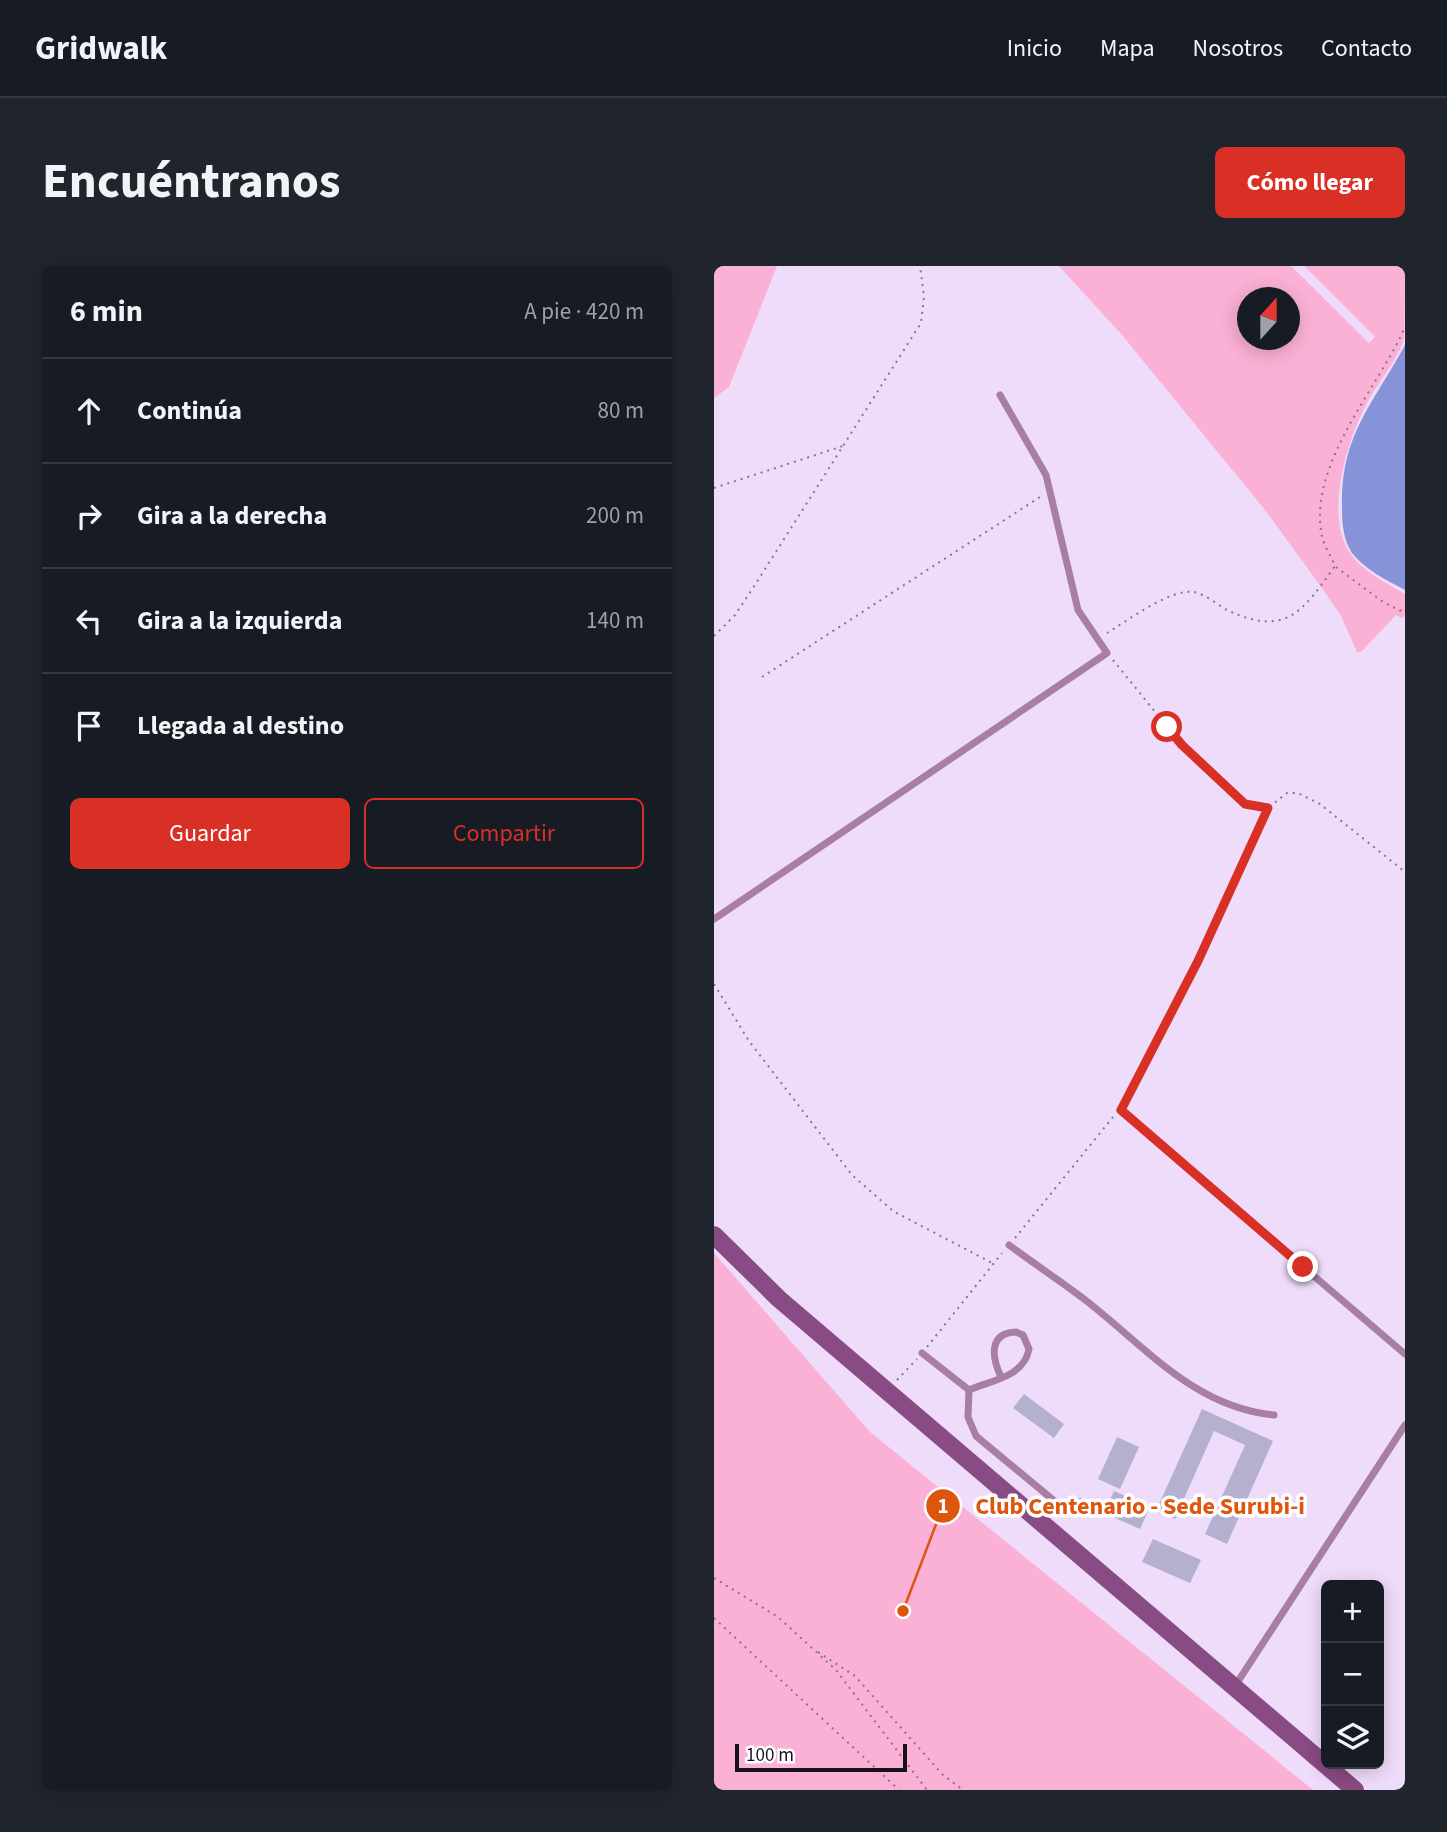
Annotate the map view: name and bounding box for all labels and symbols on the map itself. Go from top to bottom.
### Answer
north arrow [1237,287,1300,350]
route start [1151,711,1182,742]
route end [1287,1251,1318,1282]
callout: Club Centenario - Sede Surubi-i [926,1483,1319,1528]
text: Club Centenario - Sede Surubi-i [975,1489,1305,1524]
text: 1 [937,1491,949,1521]
scale bar [735,1741,906,1773]

